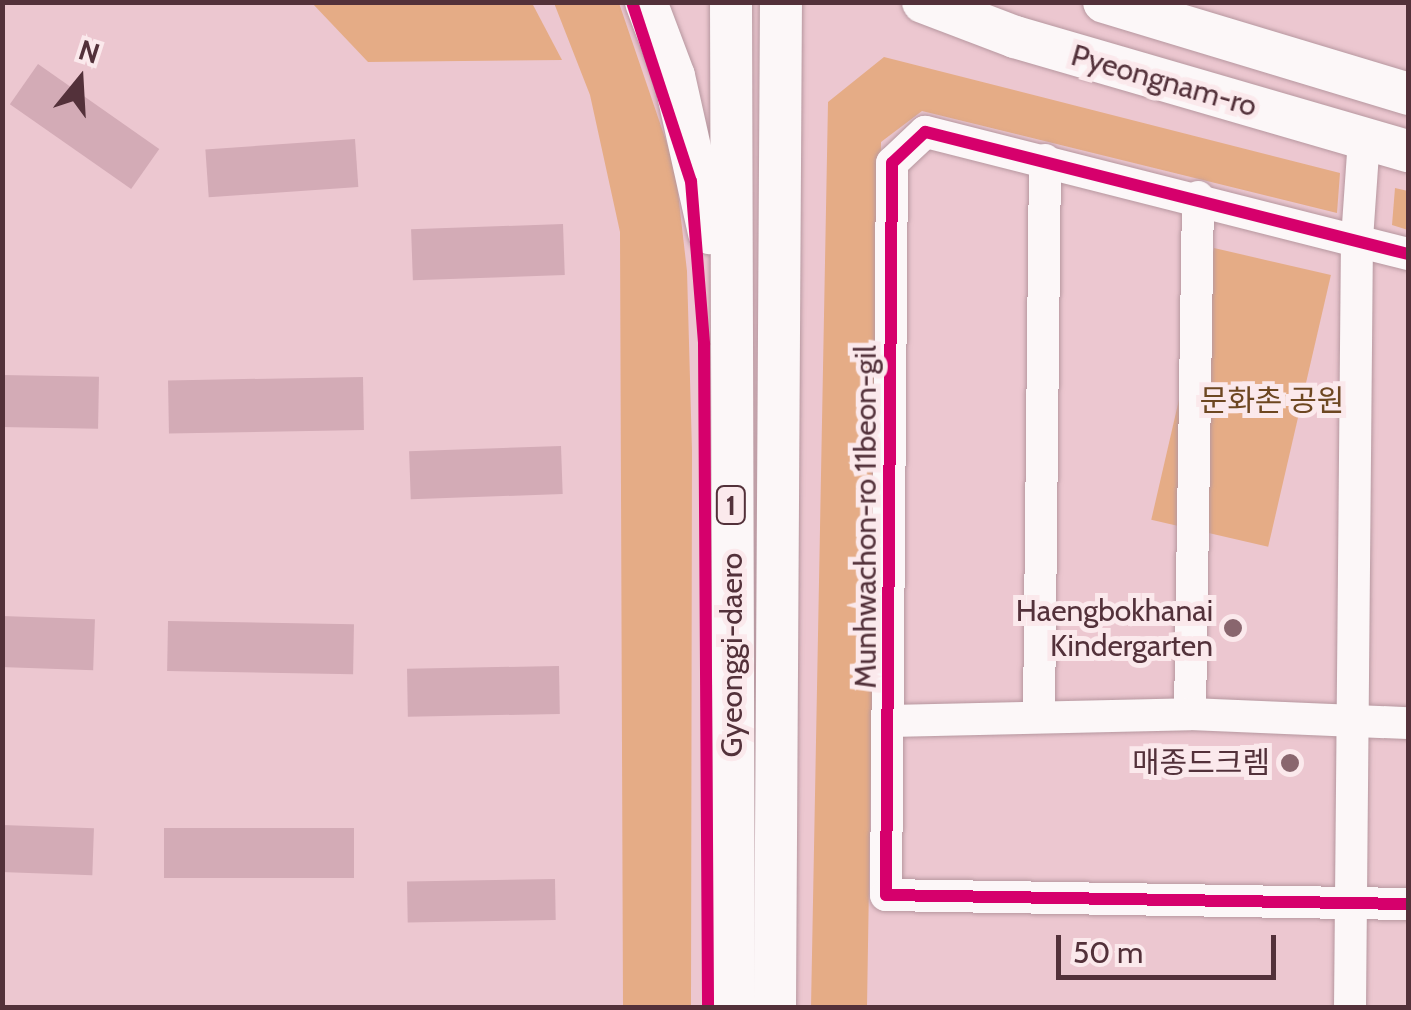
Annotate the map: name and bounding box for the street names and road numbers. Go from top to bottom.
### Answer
street label: Pyeongnam-ro [1067,37,1261,125]
street label: Munhwachon-ro 11beon-gil [848,345,884,689]
road number: 1 [714,482,748,528]
street label: Gyeonggi-daero [714,553,750,757]

